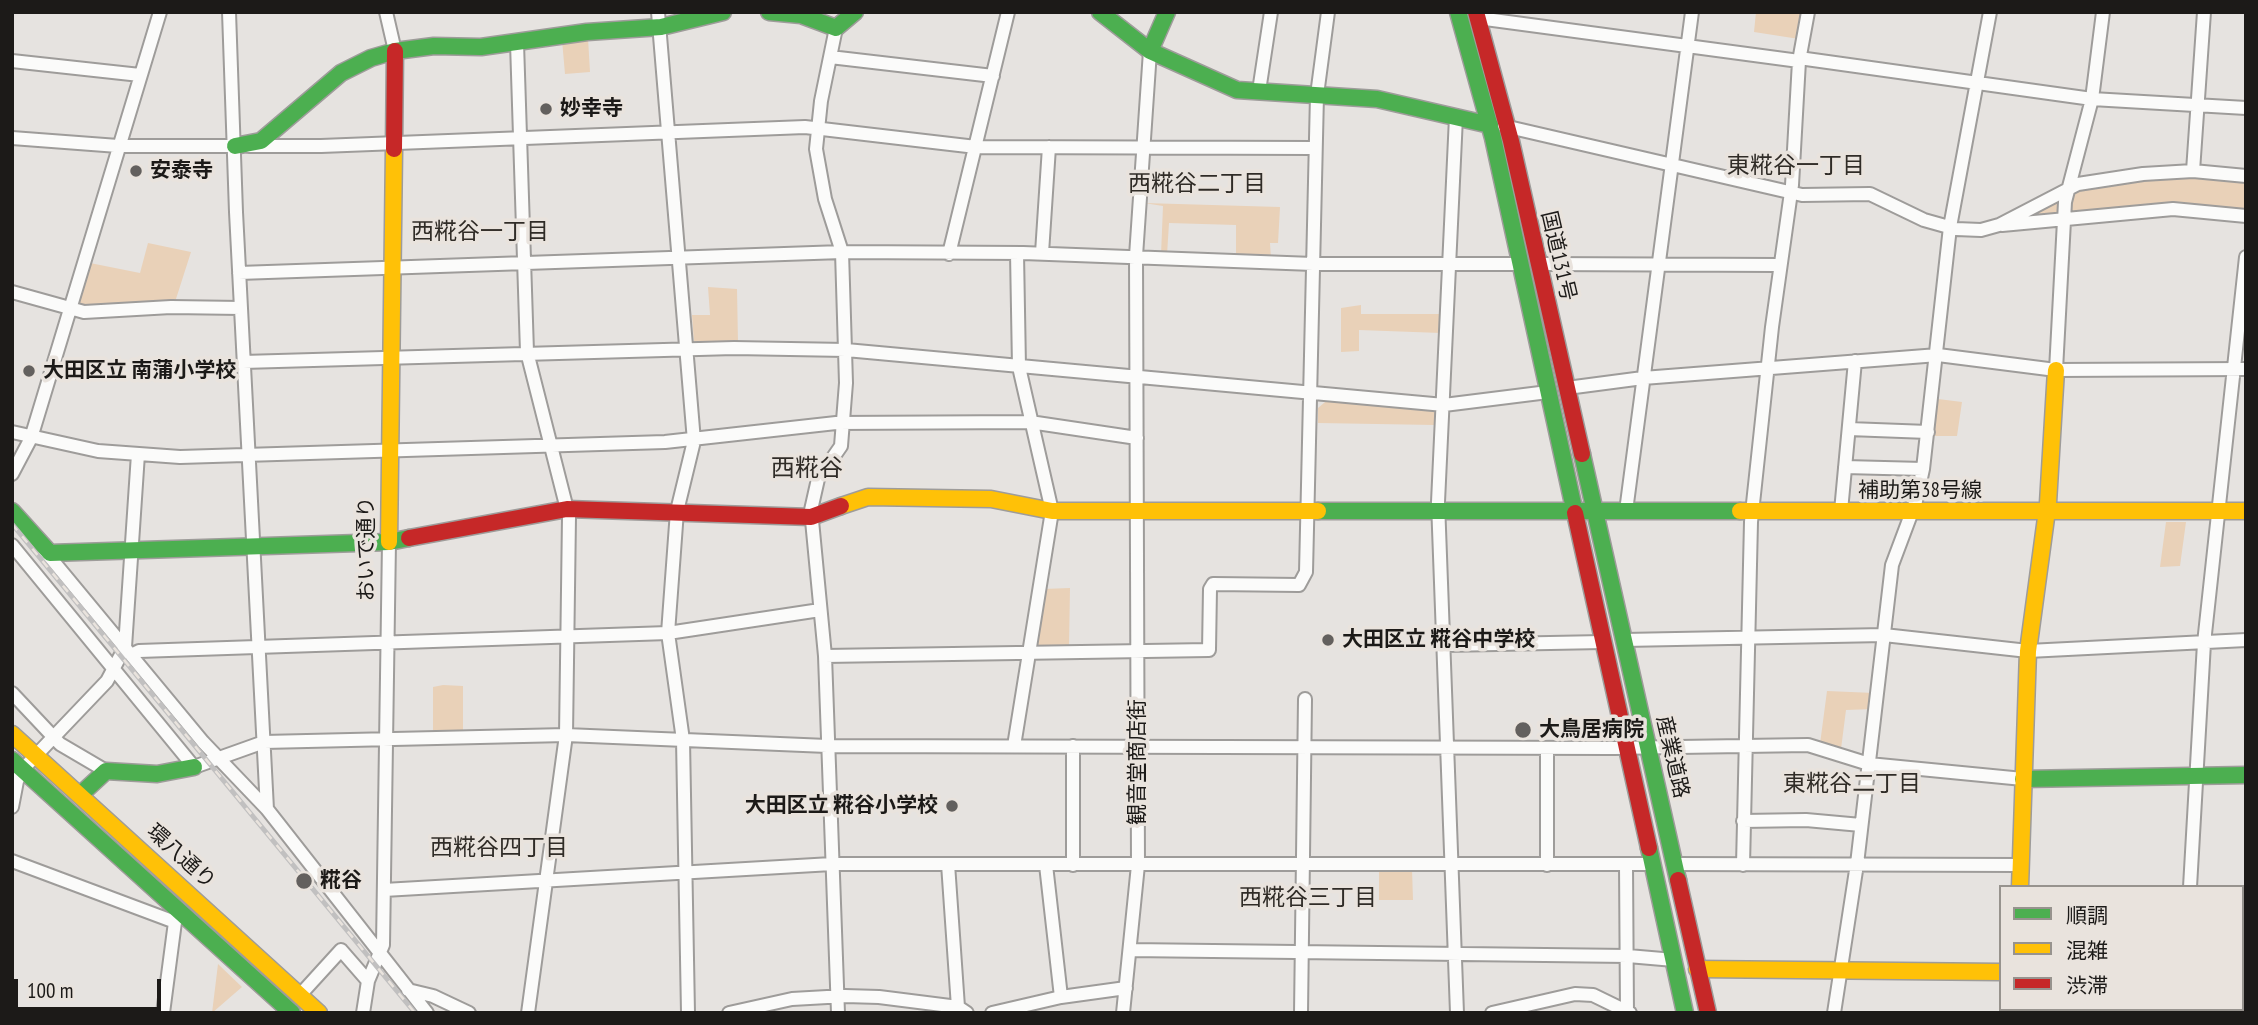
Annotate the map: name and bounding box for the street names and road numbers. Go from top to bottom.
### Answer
street label: 国道131号 [1535,209,1581,303]
street label: 補助第38号線 [1858,478,1982,504]
street label: おいで通り [354,497,380,601]
street label: 観音堂商店街 [1125,699,1151,825]
street label: 産業道路 [1650,713,1694,801]
street label: 環八通り [141,820,221,894]

